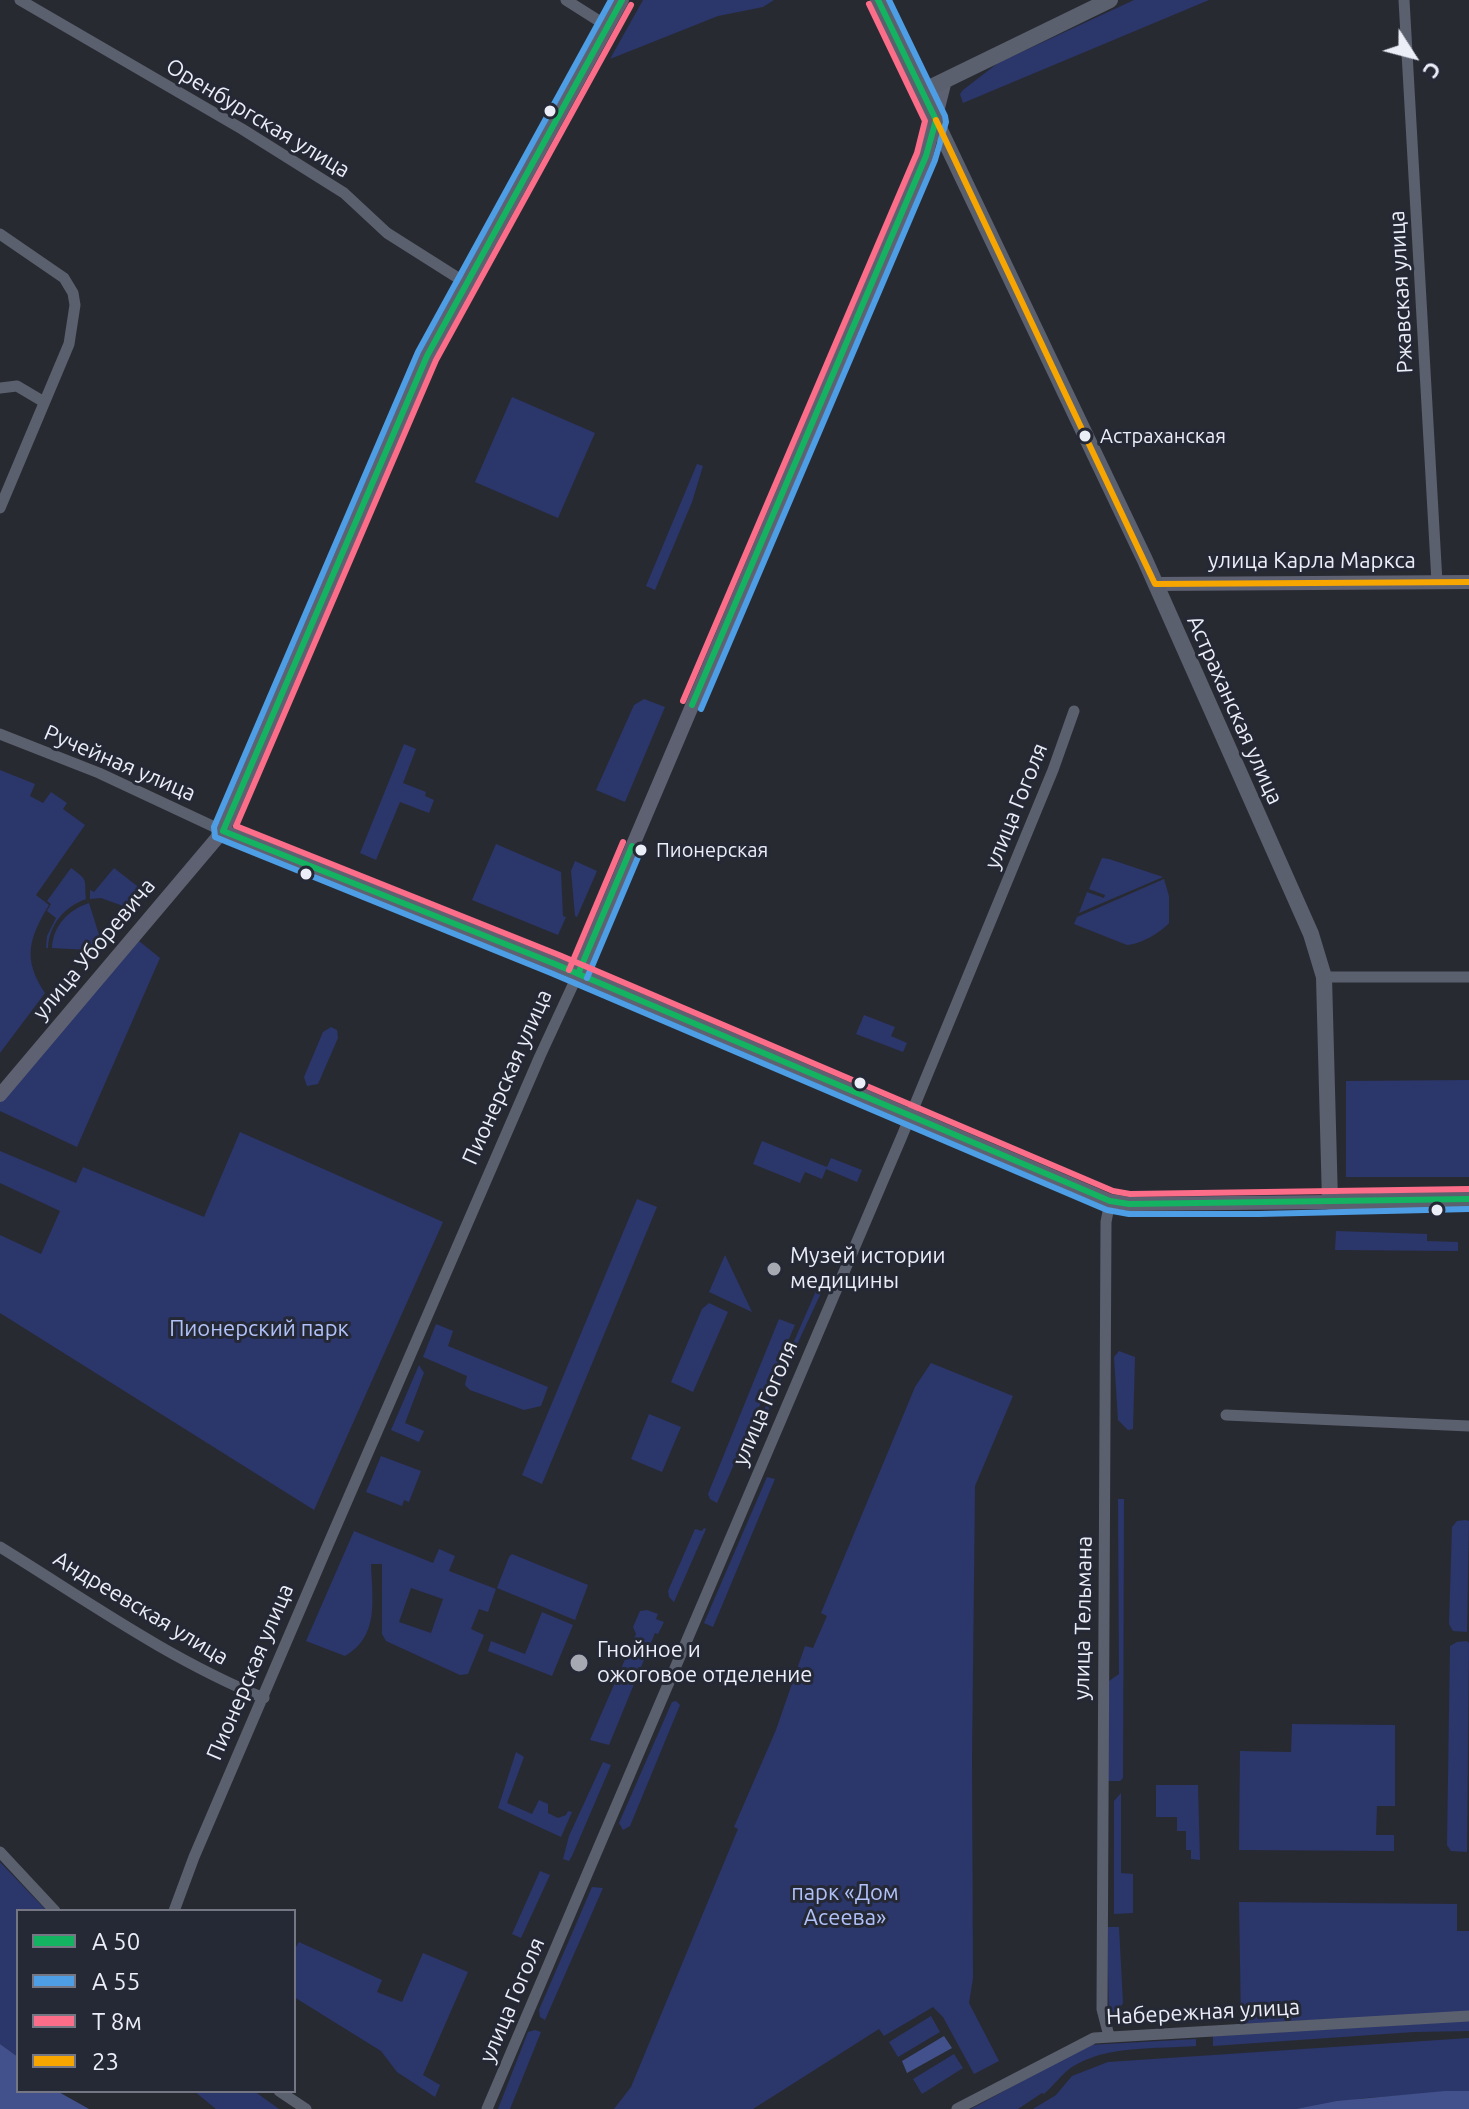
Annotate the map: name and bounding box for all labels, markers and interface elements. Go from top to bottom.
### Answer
north arrow [1373,16,1453,96]
street label: Оренбургская улица [161,53,355,183]
text: С [1419,57,1447,83]
unlabelled marker [542,103,558,119]
street label: Ржавская улица [1384,210,1418,374]
place label: Астраханская [1100,424,1226,448]
marker: Астраханская [1077,428,1093,444]
street label: улица Карла Маркса [1208,548,1416,574]
street label: Астраханская улица [1181,611,1289,809]
street label: Ручейная улица [40,719,200,807]
street label: улица Гоголя [979,739,1053,873]
place label: Пионерская [656,838,768,862]
marker: Пионерская [633,842,649,858]
unlabelled marker [298,866,314,882]
street label: улица Уборевича [27,873,161,1025]
street label: Пионерская улица [457,985,557,1169]
unlabelled marker [852,1075,868,1091]
unlabelled marker [1429,1202,1445,1218]
place label: Музей истории медицины [790,1243,946,1294]
marker: Музей истории медицины [765,1260,783,1278]
park label: Пионерский парк [169,1316,349,1342]
street label: улица Гоголя [727,1336,803,1470]
street label: улица Тельмана [1068,1536,1098,1700]
street label: Андреевская улица [49,1545,233,1671]
street label: Пионерская улица [201,1580,299,1764]
place label: Гнойное и ожоговое отделение [597,1637,812,1688]
marker: Гнойное и ожоговое отделение [568,1652,590,1674]
park label: парк «Дом Асеева» [791,1880,899,1932]
legend [16,1909,296,2093]
text: А 50 [92,1928,140,1955]
street label: улица Гоголя [474,1933,550,2067]
text: А 55 [92,1968,140,1995]
street label: Набережная улица [1105,1994,1301,2030]
text: Т 8м [92,2008,142,2035]
text: 23 [92,2048,119,2075]

